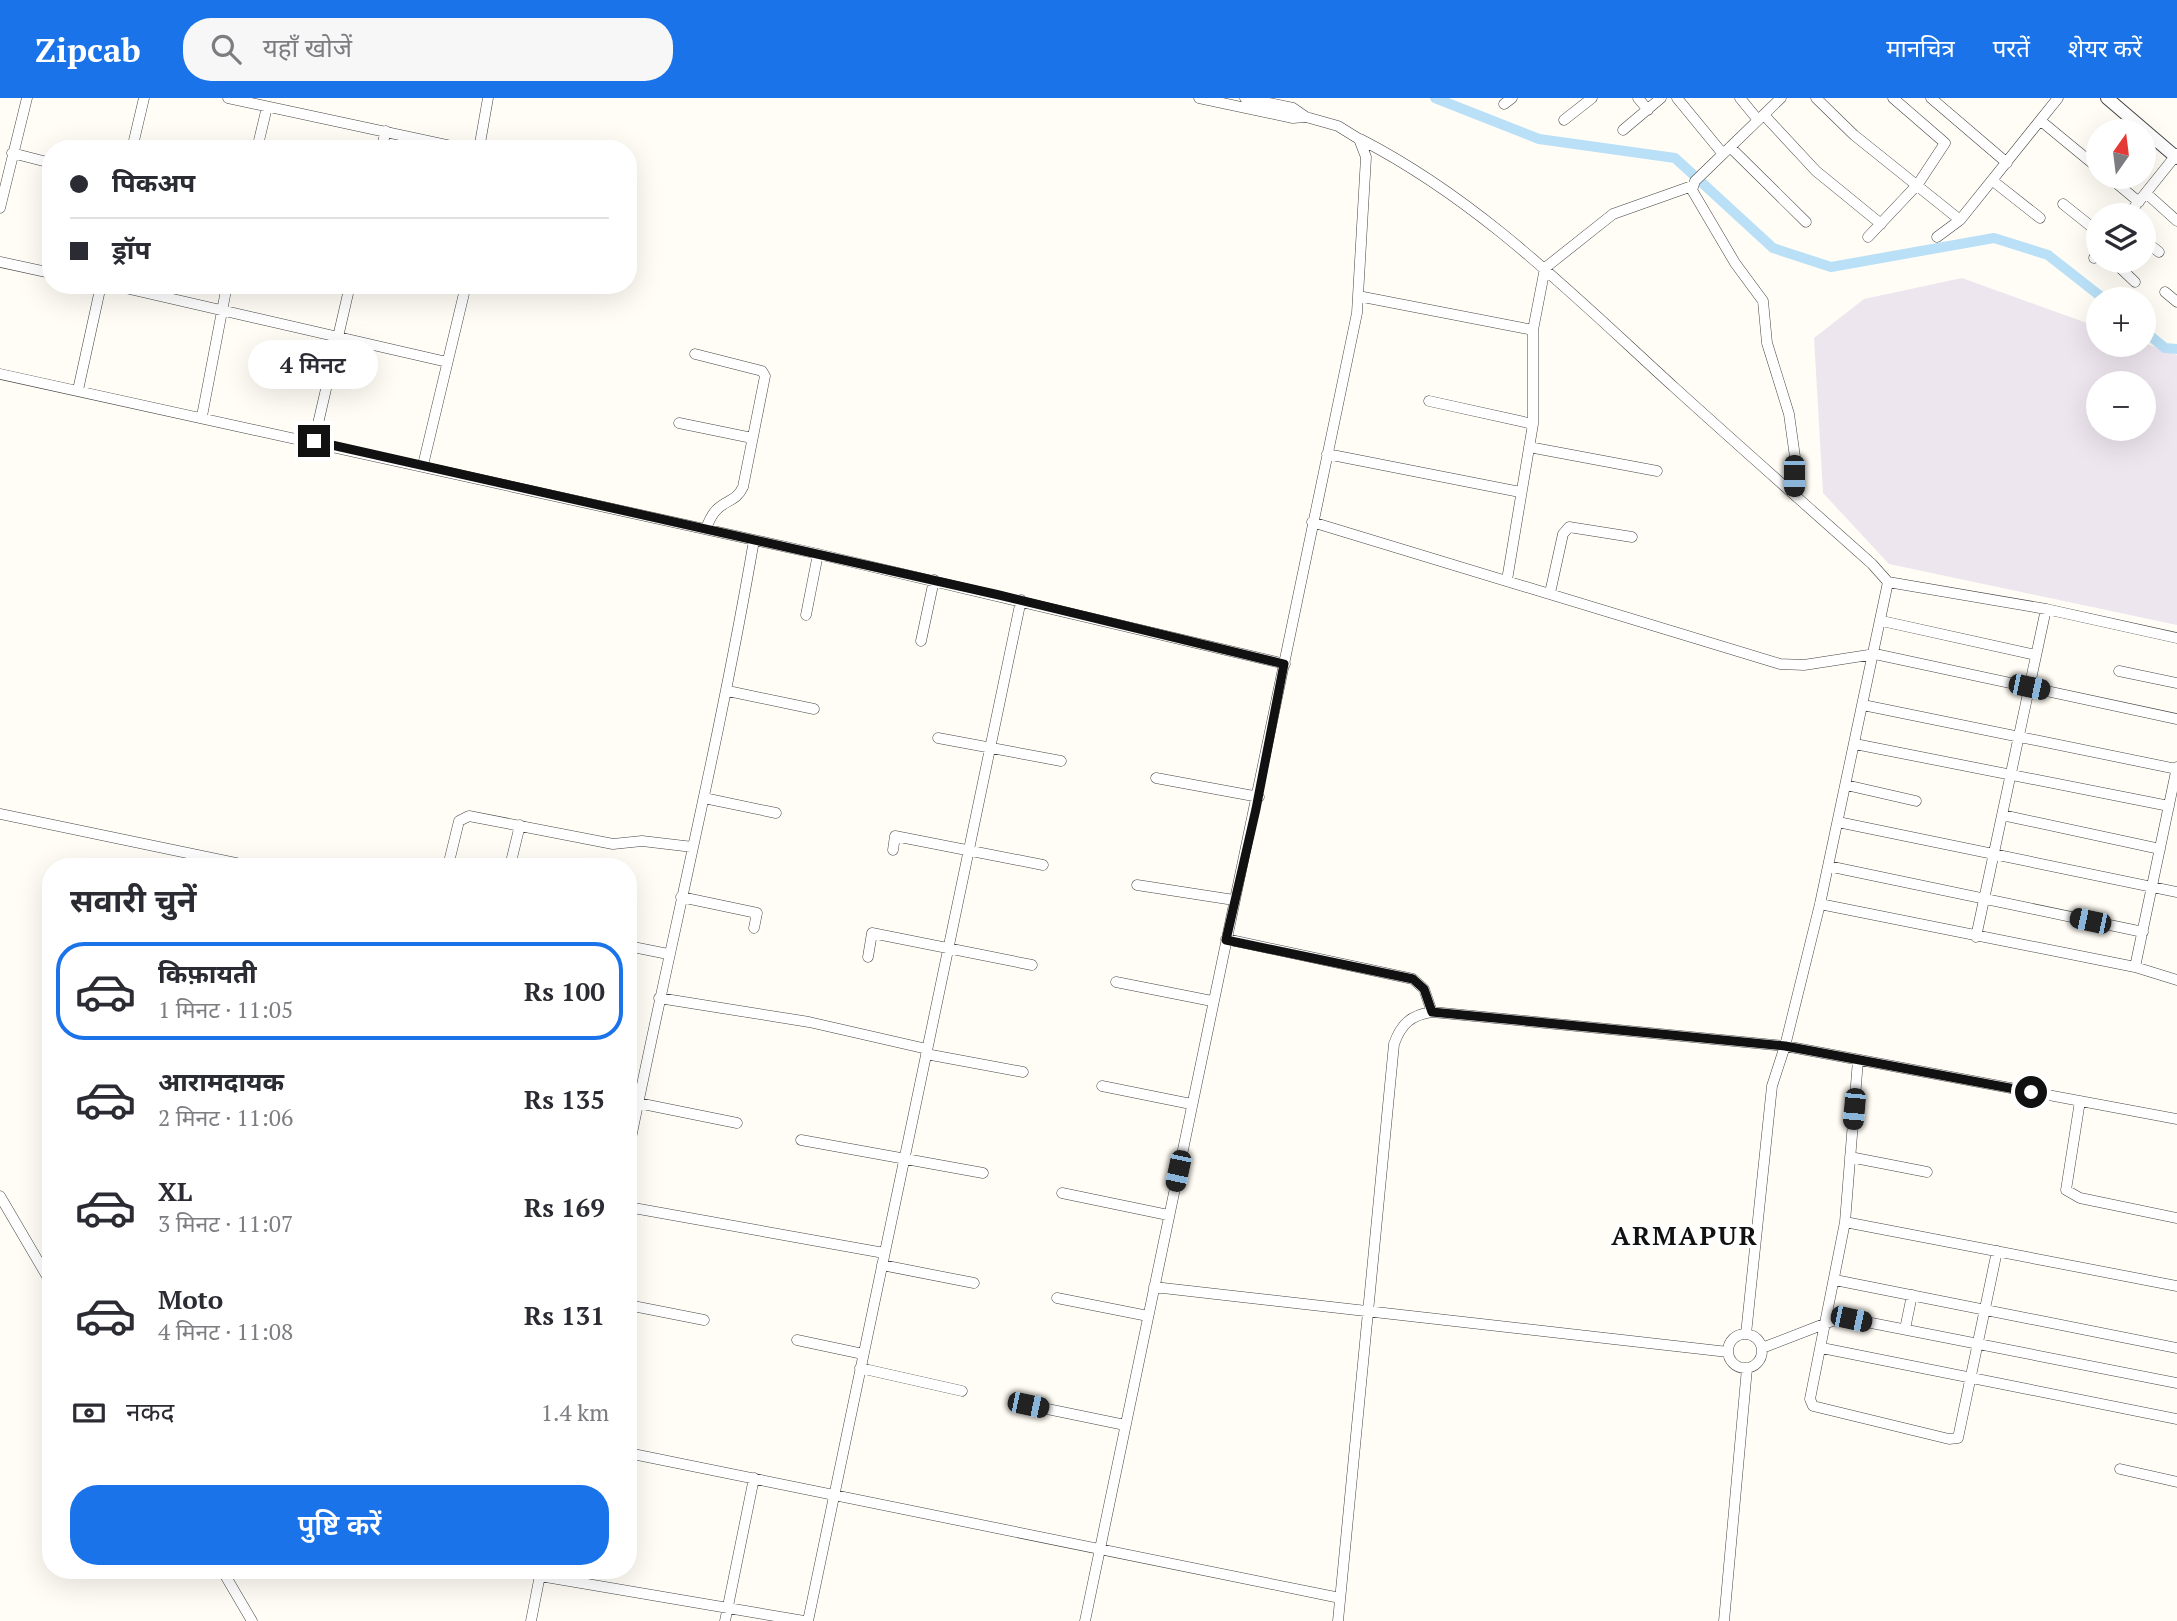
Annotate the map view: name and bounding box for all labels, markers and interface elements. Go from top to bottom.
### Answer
search box [183,18,673,81]
text: Zipcab [35,28,141,71]
icon: search [207,30,245,68]
text: यहाँ खोजें [263,30,352,64]
text: मानचित्र [1886,32,1955,64]
text: परतें [1993,32,2030,64]
text: शेयर करें [2068,32,2142,64]
north arrow [2086,119,2156,189]
map controls [2086,119,2156,441]
text: पिकअप [112,165,195,199]
button: layers [2086,203,2156,273]
text: ड्रॉप [112,232,150,266]
button: + [2086,287,2156,357]
callout: 4 मिनट [249,340,379,388]
text: 4 मिनट [280,349,346,380]
button: − [2086,371,2156,441]
route end [298,425,330,457]
car [1784,455,1805,497]
car [2007,672,2052,702]
text: सवारी चुनें [70,879,196,921]
car [2068,906,2113,936]
text: किफ़ायती [158,956,257,990]
icon: car [74,960,137,1023]
text: Rs 100 [524,974,605,1008]
text: 1 मिनट · 11:05 [158,994,293,1025]
text: आरामदायक [158,1064,284,1098]
icon: car [74,1068,137,1131]
route start [2015,1076,2047,1108]
text: Rs 135 [524,1082,605,1116]
car [1842,1087,1867,1131]
text: 2 मिनट · 11:06 [158,1102,293,1133]
car [1164,1148,1193,1194]
text: XL [158,1174,192,1208]
icon: car [74,1176,137,1239]
text: Rs 169 [524,1190,605,1224]
text: 3 मिनट · 11:07 [158,1208,293,1239]
district label: ARMAPUR [1611,1218,1759,1252]
text: Moto [158,1282,223,1316]
icon: car [74,1284,137,1347]
text: Rs 131 [524,1298,605,1332]
car [1829,1304,1874,1334]
text: 4 मिनट · 11:08 [158,1316,293,1347]
car [1006,1390,1051,1420]
icon: cash [70,1394,108,1432]
text: नकद [126,1394,174,1428]
text: 1.4 km [541,1397,609,1428]
button: पुष्टि करें [70,1485,609,1565]

